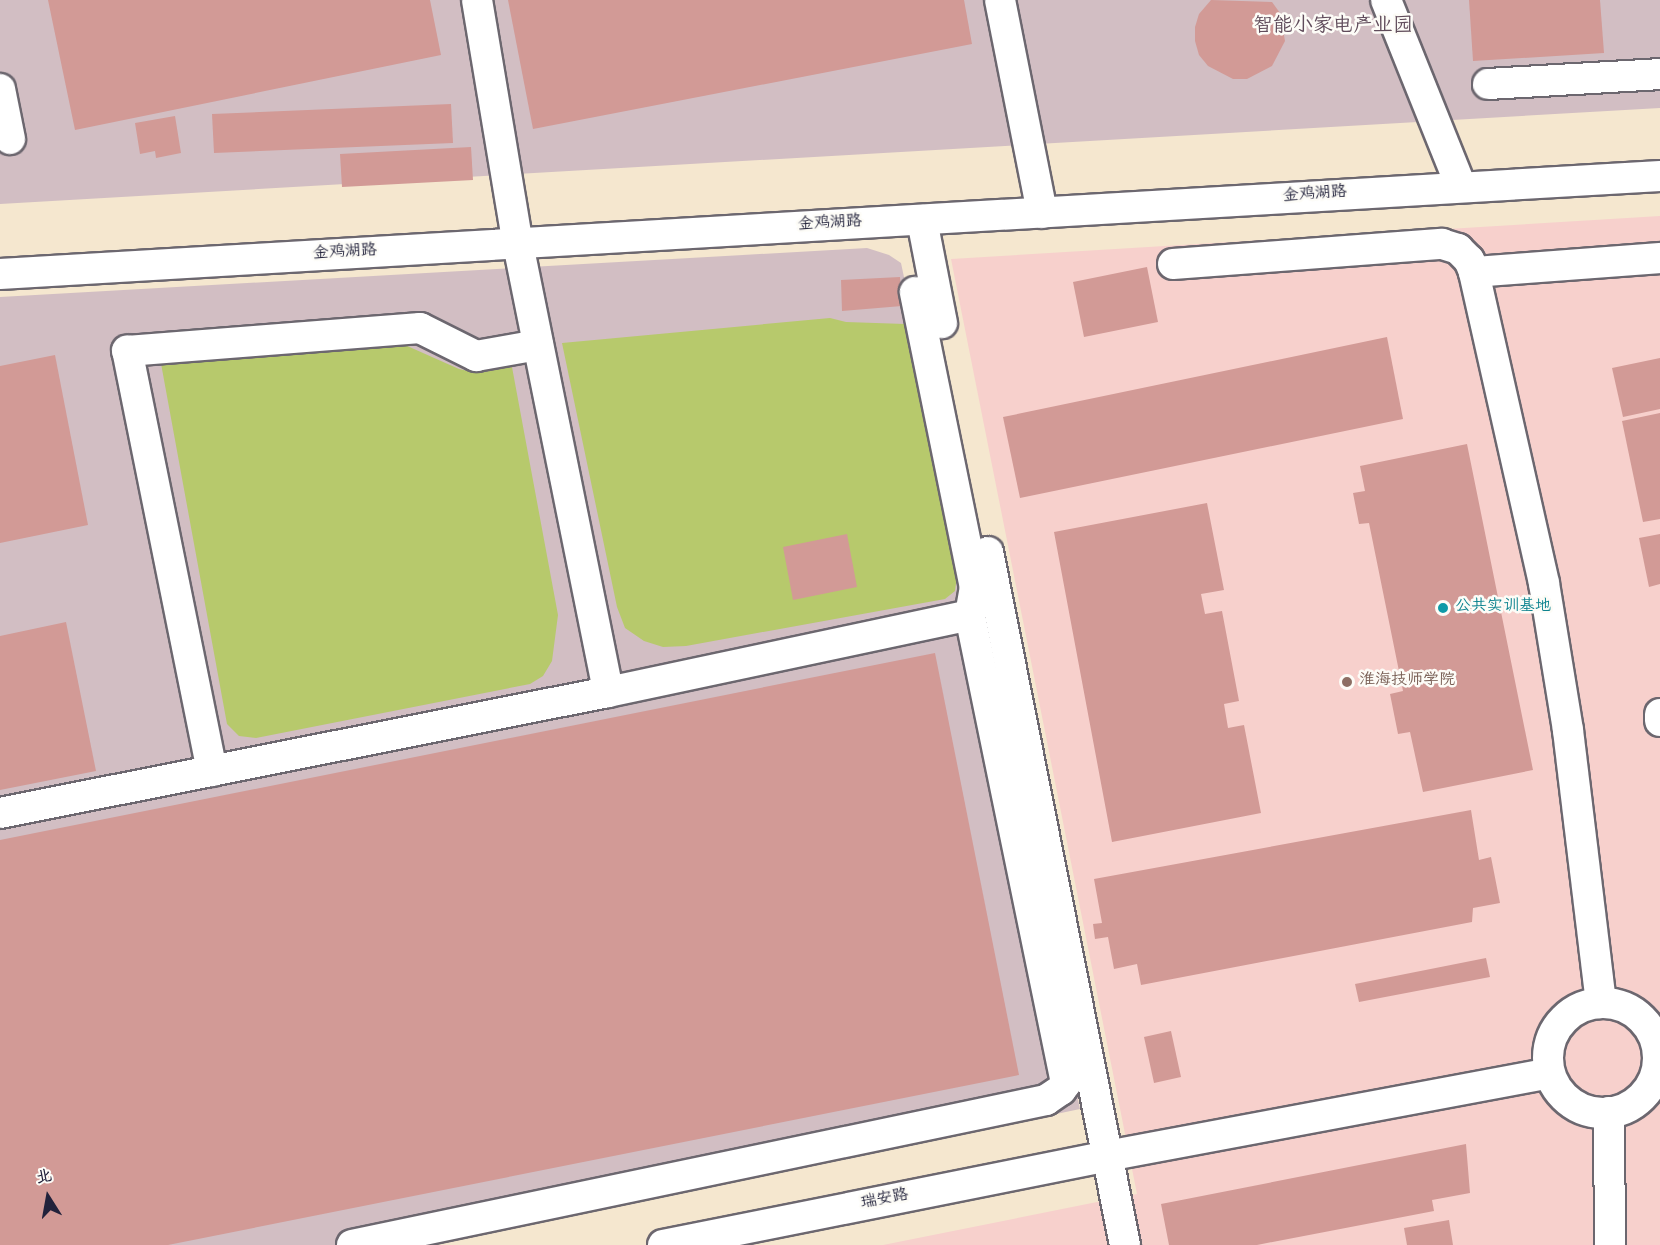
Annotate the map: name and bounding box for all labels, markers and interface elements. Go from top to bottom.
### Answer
district label: 智能小家电产业园 [1253,15,1413,39]
street label: 金鸡湖路 [1282,184,1348,208]
street label: 金鸡湖路 [798,214,862,236]
street label: 金鸡湖路 [313,243,377,265]
place label: 公共实训基地 [1455,598,1551,618]
marker: 公共实训基地 [1436,601,1450,615]
place label: 淮海技师学院 [1359,672,1455,692]
marker: 淮海技师学院 [1340,675,1354,689]
north arrow [18,1167,78,1227]
text: 北 [35,1168,54,1190]
street label: 瑞安路 [860,1187,910,1215]

